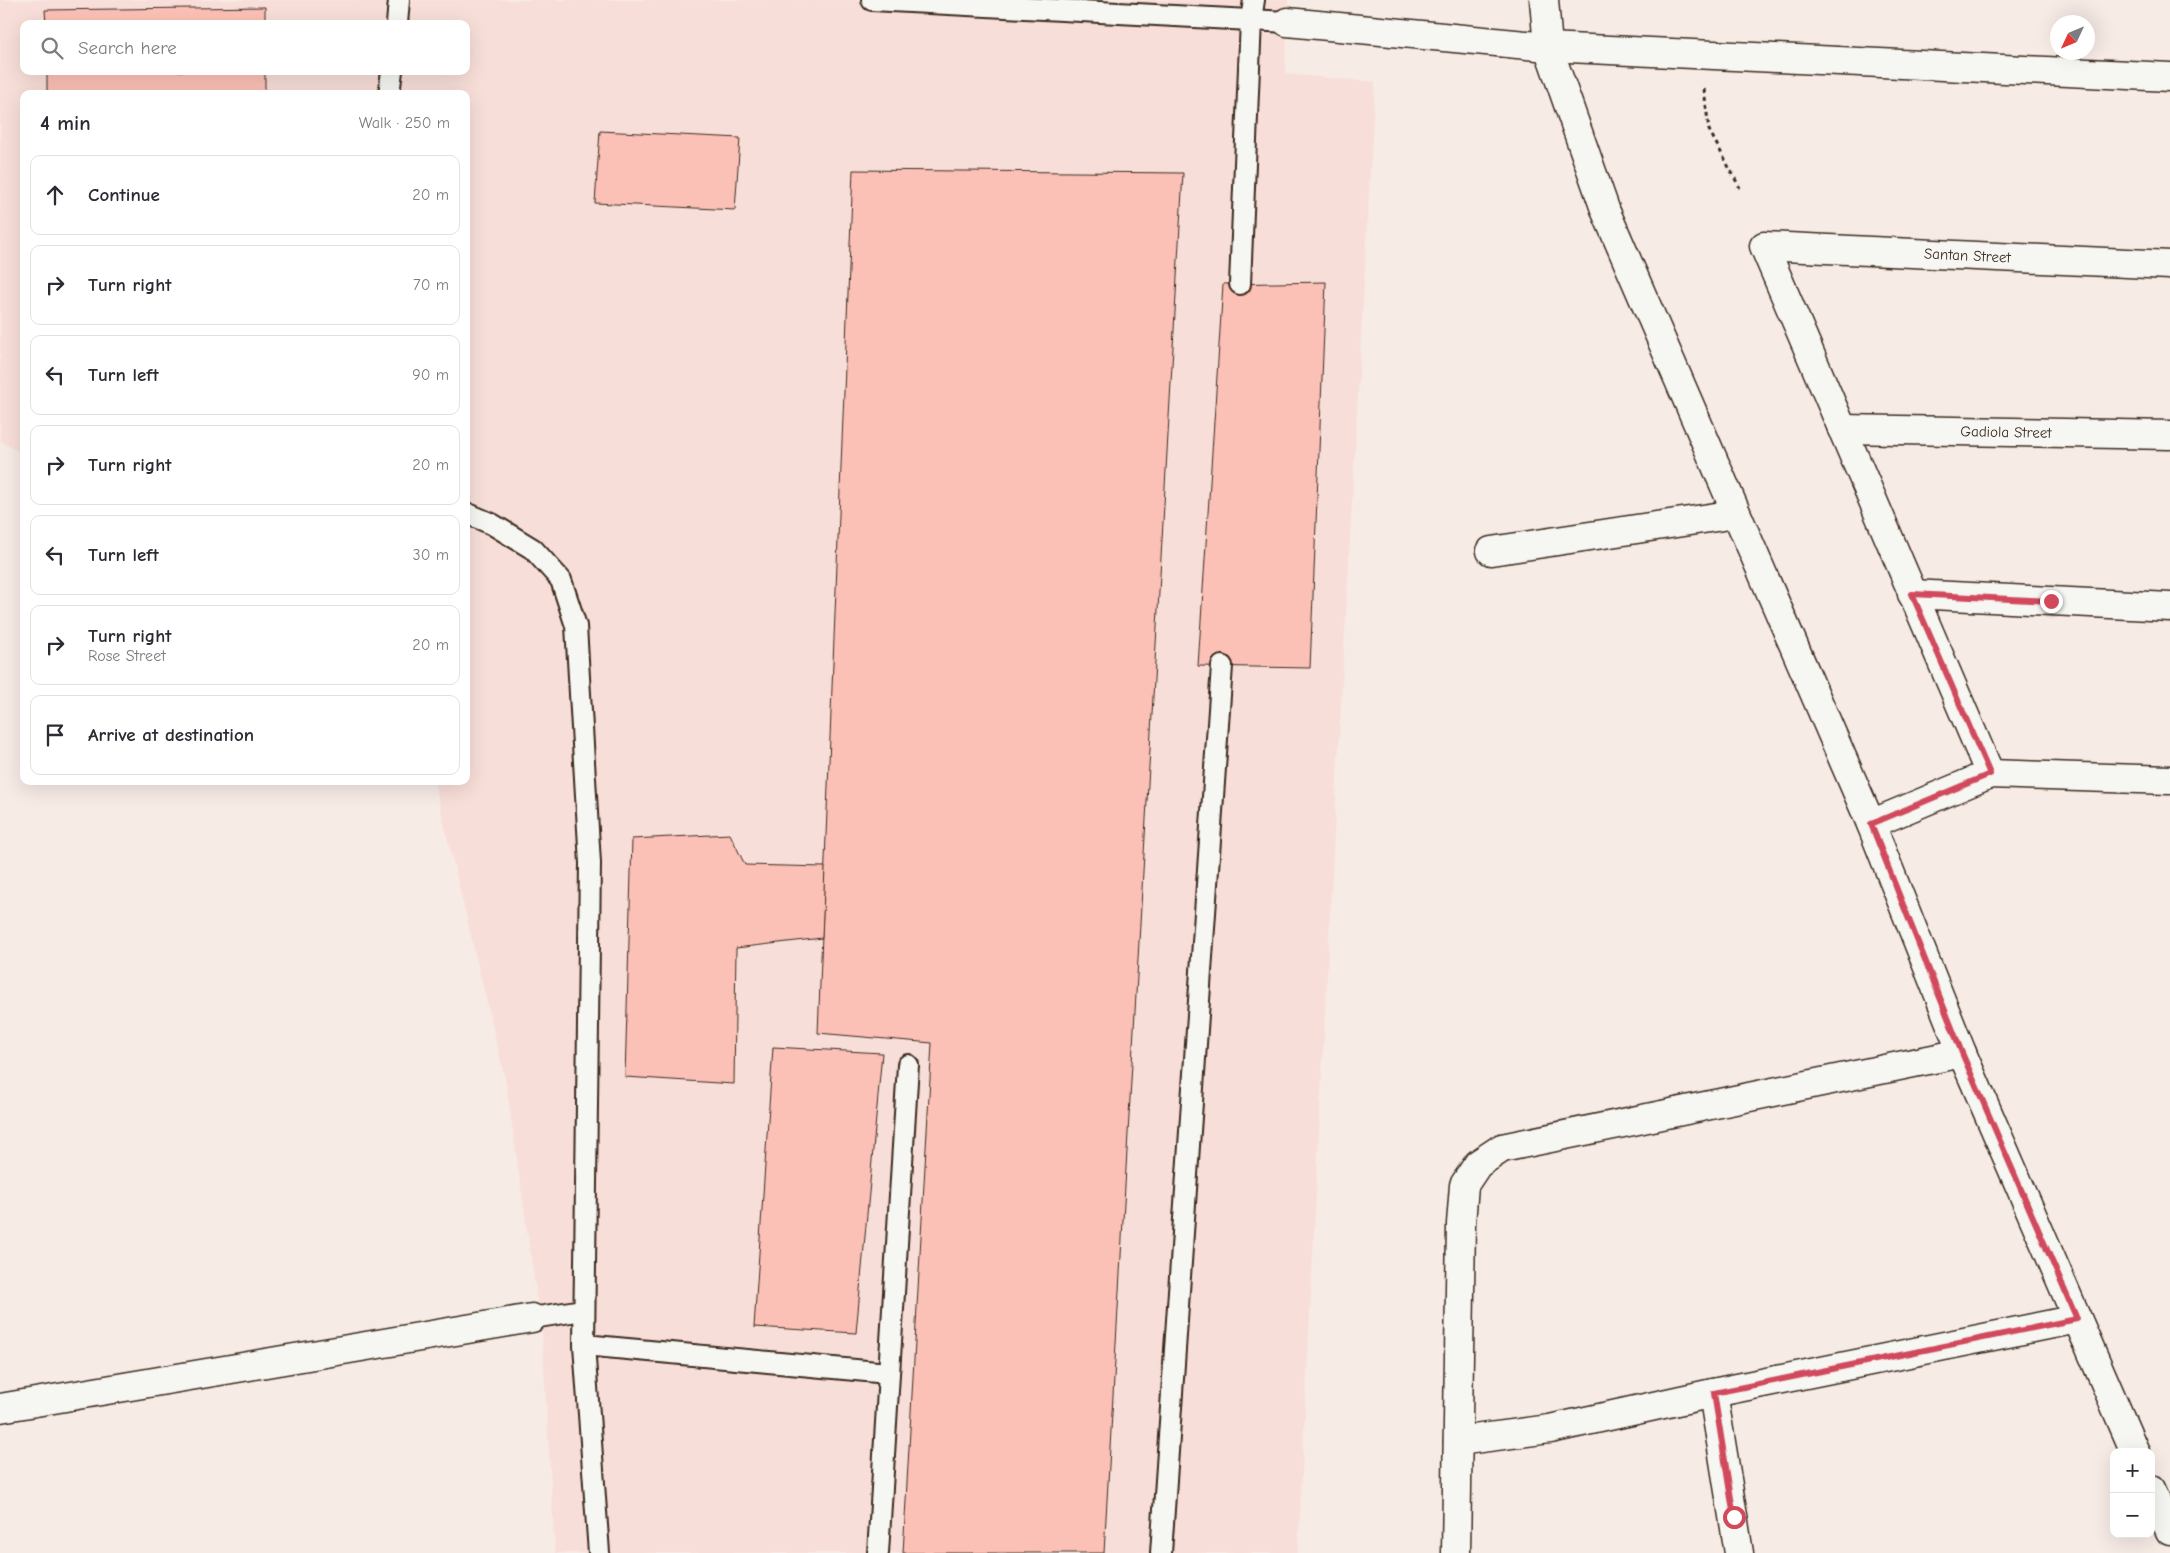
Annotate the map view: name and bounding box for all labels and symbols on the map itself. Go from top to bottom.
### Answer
north arrow [2050,15,2095,60]
street label: Santan Street [1924,245,2012,267]
street label: Gadiola Street [1960,422,2053,442]
route end [2040,590,2063,613]
route start [1723,1506,1746,1529]

